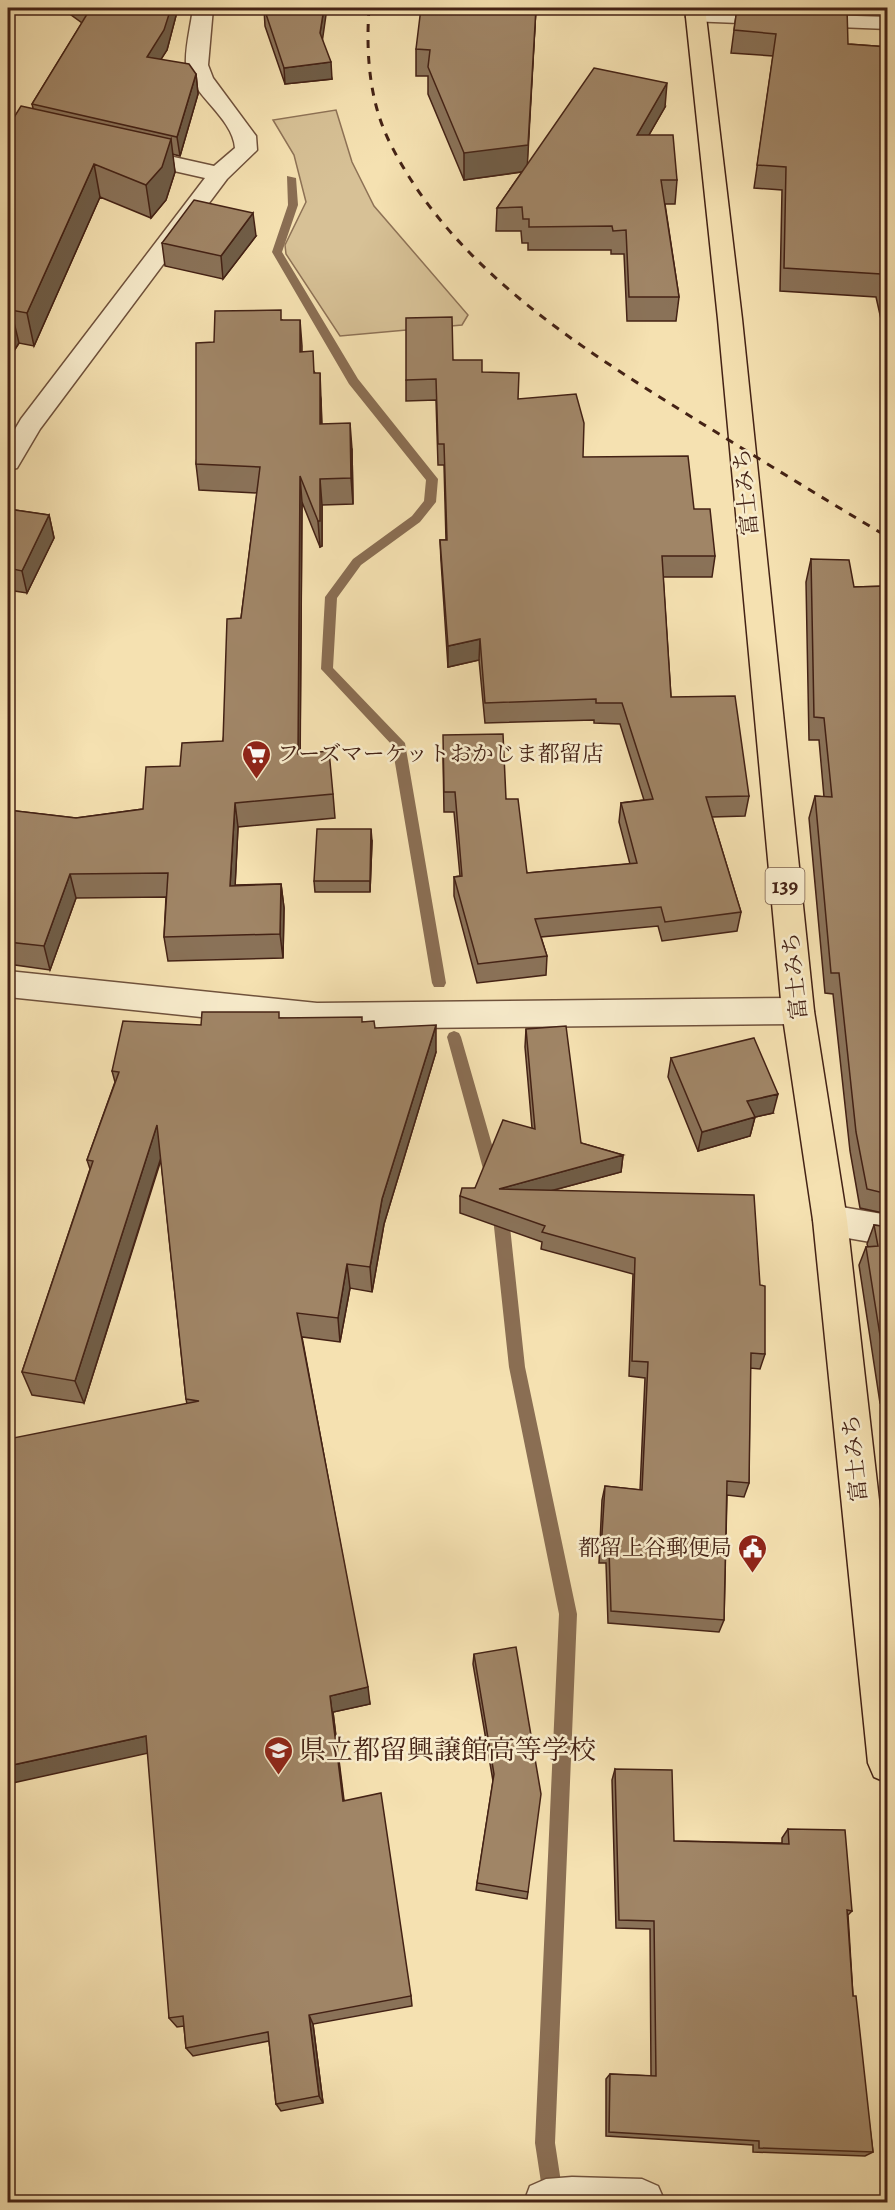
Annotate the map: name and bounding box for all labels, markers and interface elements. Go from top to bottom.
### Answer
street label: 富士みち [726,447,766,537]
supermarket icon: フーズマーケットおかじま都留店 [240,738,272,780]
place label: フーズマーケットおかじま都留店 [277,739,604,769]
road number: 139 [766,868,804,904]
street label: 富士みち [775,931,815,1021]
street label: 富士みち [835,1413,875,1503]
public building icon: 都留上谷郵便局 [737,1532,769,1574]
place label: 都留上谷郵便局 [578,1533,732,1563]
place label: 県立都留興譲館高等学校 [299,1732,596,1768]
school or university icon: 県立都留興譲館高等学校 [262,1734,294,1776]

